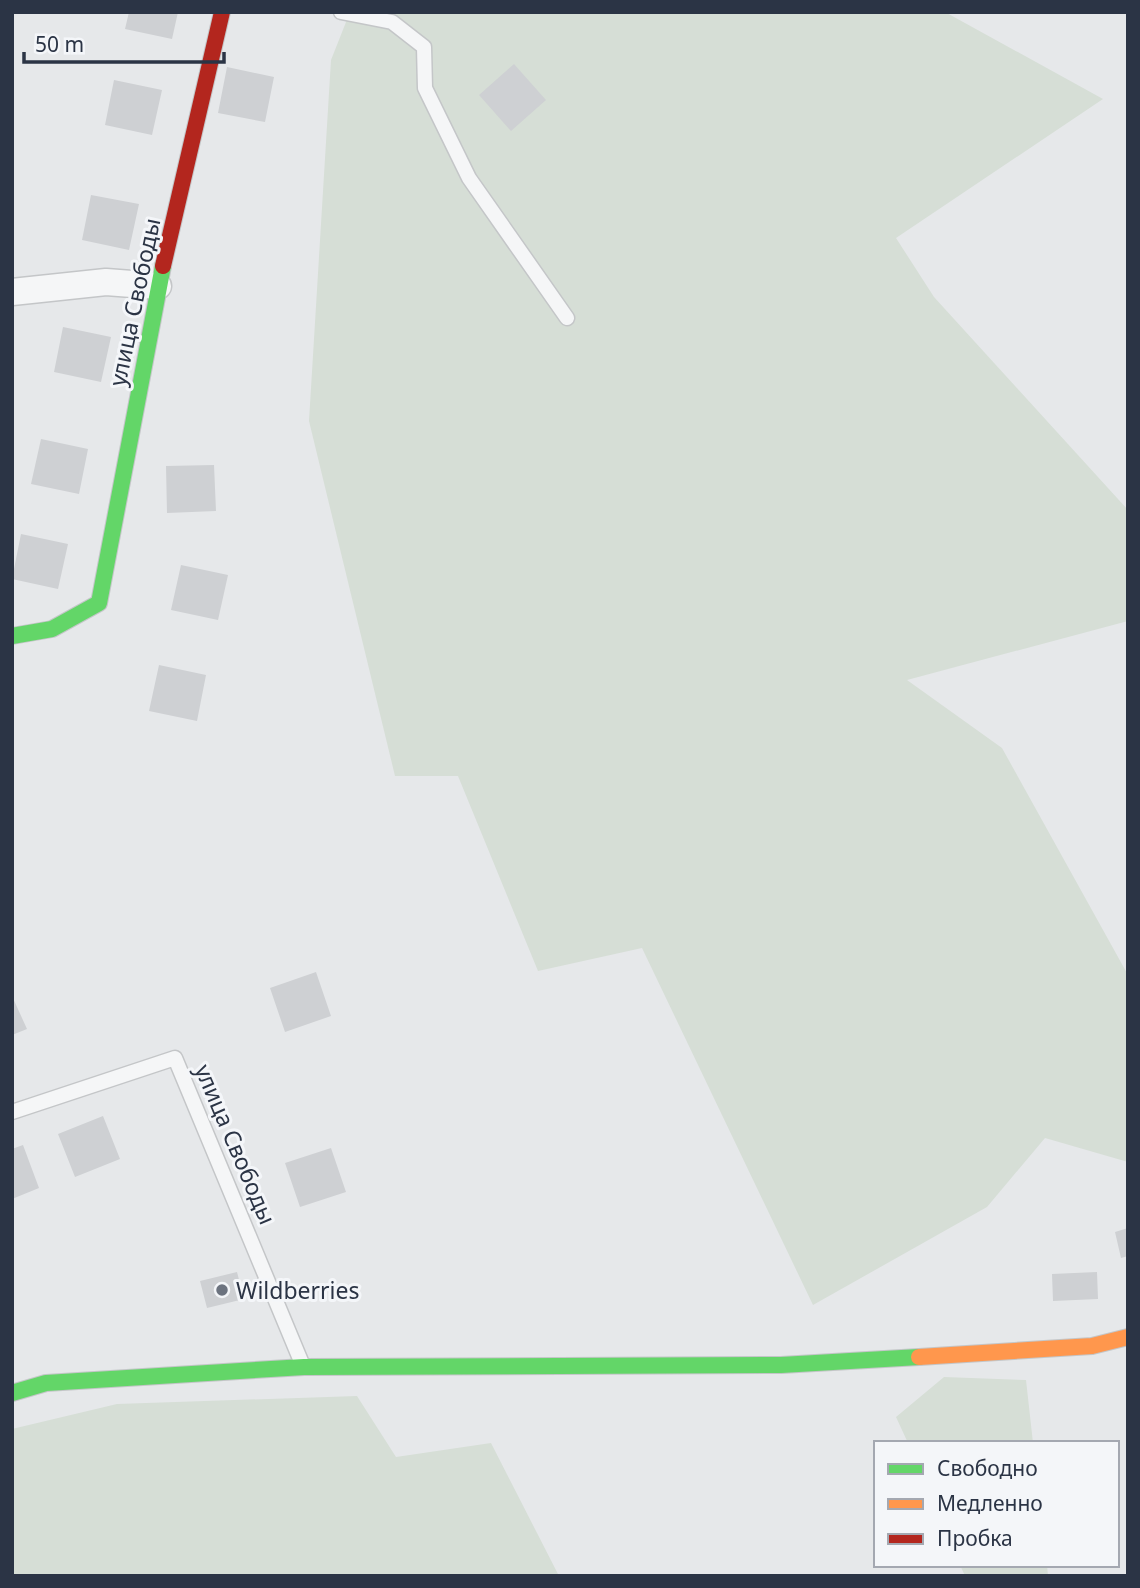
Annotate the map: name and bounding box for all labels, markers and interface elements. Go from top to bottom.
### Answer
scale bar [24,21,224,65]
text: 50 m [35,30,84,58]
street label: улица Свободы [101,215,167,389]
street label: улица Свободы [188,1059,284,1229]
place label: Wildberries [236,1274,359,1306]
marker: Wildberries [214,1282,230,1298]
legend [874,1441,1119,1567]
text: Свободно [937,1454,1038,1482]
text: Медленно [937,1489,1043,1517]
text: Пробка [937,1524,1013,1552]

